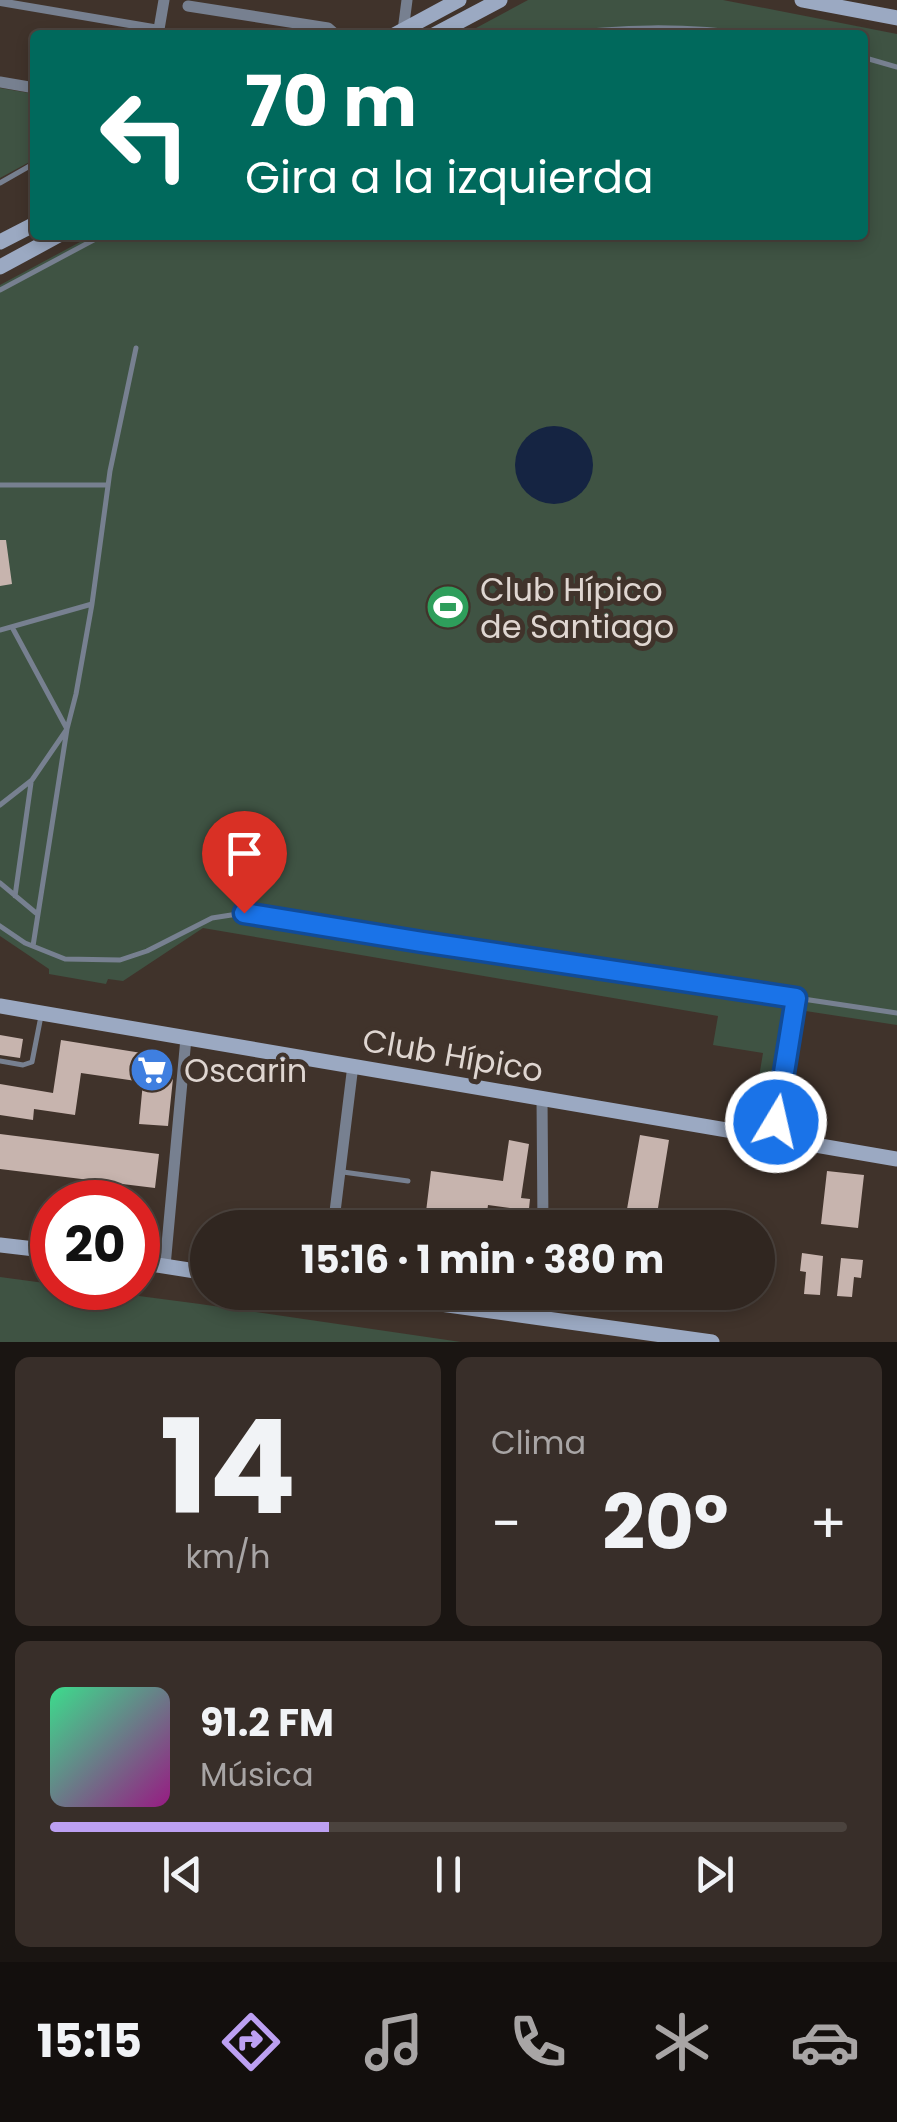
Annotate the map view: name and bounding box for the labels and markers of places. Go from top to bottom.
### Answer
place label: Club Hípico de Santiago [480,567,674,649]
sports icon: Club Hípico de Santiago [425,584,471,630]
pin [202,811,287,914]
supermarket icon: Oscarin [129,1047,175,1093]
place label: Oscarin [184,1048,307,1093]

